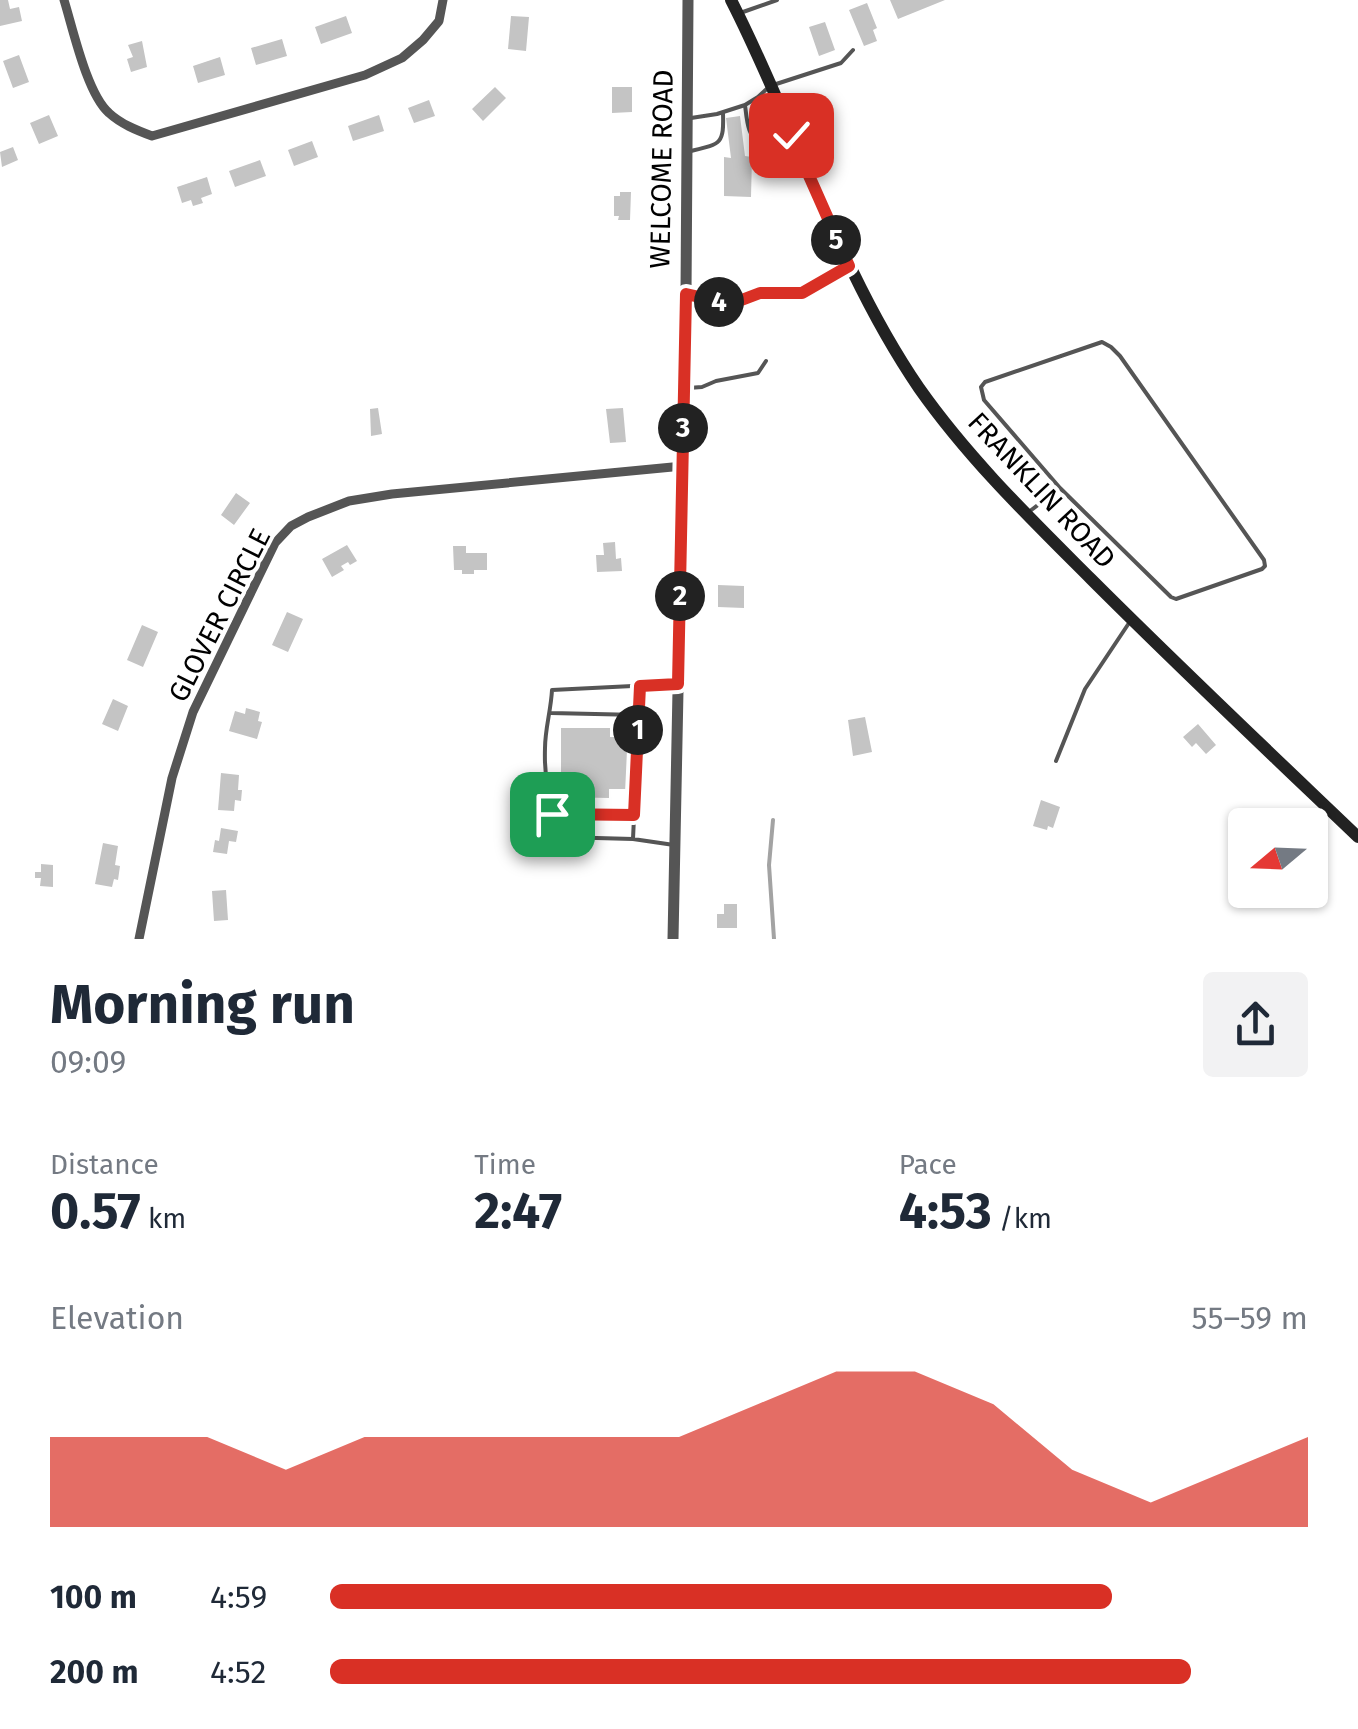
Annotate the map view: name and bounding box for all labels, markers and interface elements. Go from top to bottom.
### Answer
street label: WELCOME ROAD [643,69,680,269]
pin [749,93,834,178]
icon: check [764,108,819,163]
pin: 5 [811,215,861,265]
text: 5 [828,223,844,256]
pin: 4 [694,277,744,327]
text: 4 [711,285,727,318]
pin: 3 [658,403,708,453]
street label: FRANKLIN ROAD [961,406,1122,575]
text: 3 [676,411,690,444]
street label: GLOVER CIRCLE [162,523,277,707]
pin: 2 [655,571,705,621]
text: 2 [673,579,687,612]
pin: 1 [613,705,663,755]
text: 1 [632,713,645,746]
pin [510,772,595,857]
icon: arrive [525,787,580,842]
north arrow [1228,808,1328,908]
map controls [1228,808,1328,908]
text: Morning run [50,972,355,1038]
button: share [1203,972,1308,1077]
text: 09:09 [50,1043,126,1081]
text: Distance [50,1148,159,1181]
text: Time [474,1148,536,1181]
text: Pace [899,1148,957,1181]
text: 0.57 [50,1181,141,1241]
text: 2:47 [474,1181,562,1241]
text: 4:53 [899,1181,992,1241]
text: km [141,1202,186,1235]
text: /km [992,1202,1052,1235]
text: Elevation [50,1299,184,1337]
text: 55–59 m [1192,1299,1308,1337]
text: 100 m [50,1578,137,1616]
text: 4:59 [210,1578,267,1616]
text: 200 m [50,1653,139,1691]
text: 4:52 [210,1653,266,1691]

